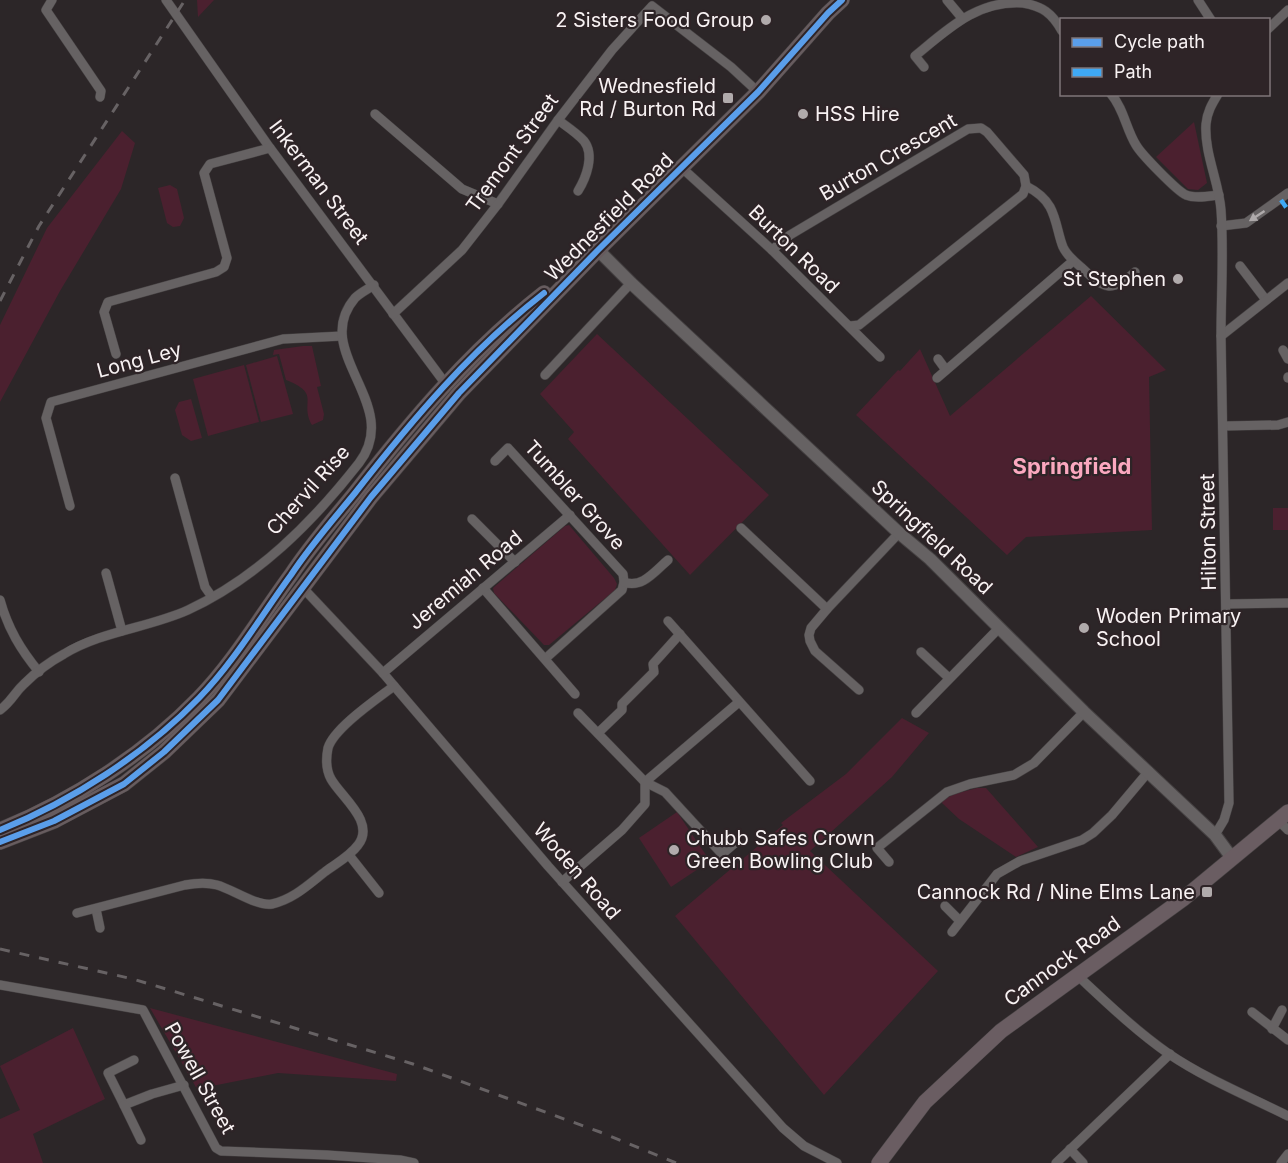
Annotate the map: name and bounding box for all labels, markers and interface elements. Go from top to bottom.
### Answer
place label: 2 Sisters Food Group [555,8,754,32]
marker: 2 Sisters Food Group [759,13,773,27]
legend [1060,18,1270,96]
text: Cycle path [1114,31,1205,52]
text: Path [1114,61,1152,82]
place label: Wednesfield Rd / Burton Rd [579,74,716,121]
street label: Tremont Street [461,89,563,217]
marker: Wednesfield Rd / Burton Rd [721,91,735,105]
place label: HSS Hire [815,102,900,126]
marker: HSS Hire [796,107,810,121]
street label: Burton Crescent [815,108,961,206]
street label: Inkerman Street [264,115,374,249]
street label: Wednesfield Road [540,148,678,286]
street label: Burton Road [744,200,844,298]
one-way arrow [1249,211,1266,222]
place label: St Stephen [1063,267,1166,291]
marker: St Stephen [1171,272,1185,286]
street label: Long Ley [94,337,184,383]
street label: Tumbler Grove [520,435,630,555]
street label: Chervil Rise [261,440,355,540]
district label: Springfield [1013,453,1131,479]
street label: Hilton Street [1195,473,1221,591]
street label: Springfield Road [867,475,997,599]
street label: Jeremiah Road [403,525,527,635]
place label: Woden Primary School [1096,604,1241,651]
marker: Woden Primary School [1077,621,1091,635]
street label: Woden Road [528,818,626,924]
place label: Chubb Safes Crown Green Bowling Club [686,826,875,873]
marker: Chubb Safes Crown Green Bowling Club [667,843,681,857]
place label: Cannock Rd / Nine Elms Lane [917,880,1195,904]
marker: Cannock Rd / Nine Elms Lane [1200,885,1214,899]
street label: Cannock Road [999,911,1125,1011]
street label: Powell Street [160,1018,241,1138]

